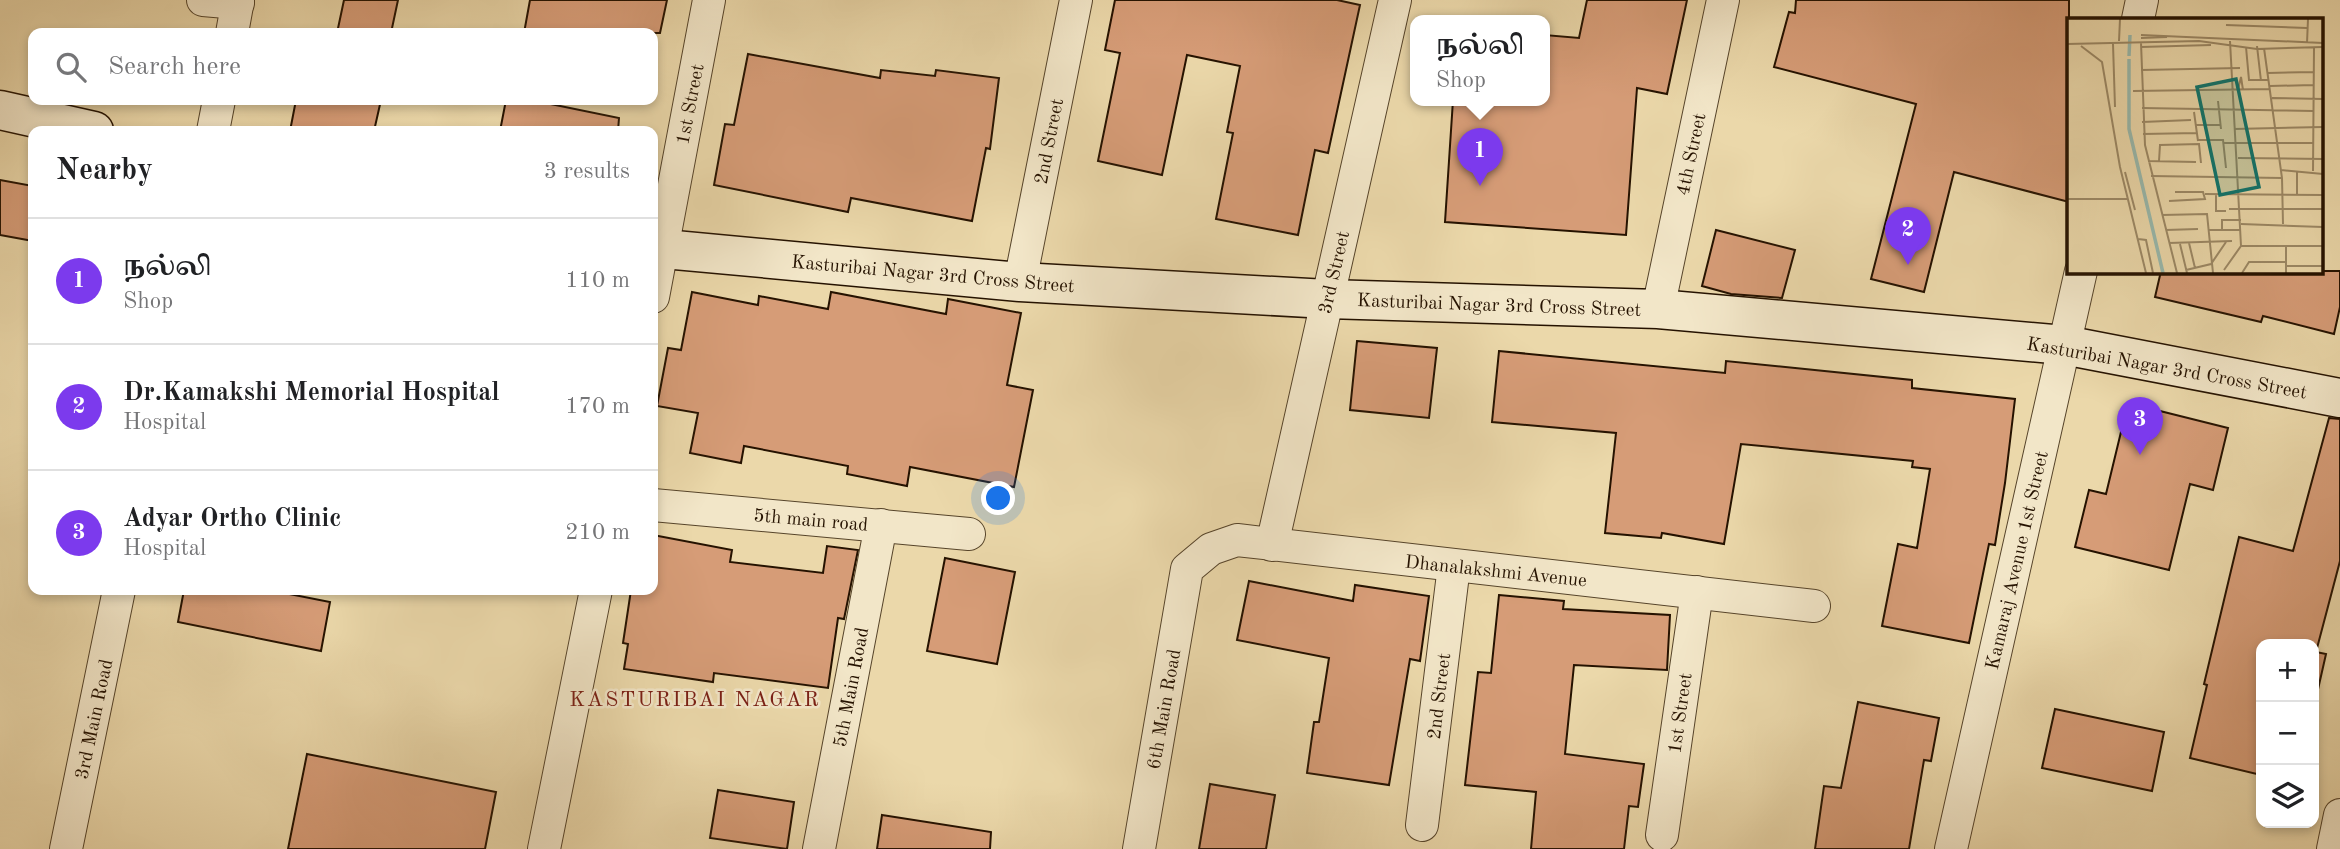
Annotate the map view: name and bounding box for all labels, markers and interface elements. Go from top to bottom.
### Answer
popup [1410,15,1550,106]
inset map [2067,18,2322,273]
search box [28,28,658,105]
text: நல்லி [1436,34,1524,60]
icon: search [52,48,90,86]
text: Search here [108,54,241,80]
street label: 1st Street [674,63,709,146]
text: Shop [1436,69,1486,92]
street label: 2nd Street [1033,97,1068,186]
street label: 4th Street [1674,112,1710,197]
pin: 1 [1457,128,1503,186]
text: Nearby [56,156,153,186]
text: 3 results [544,160,630,183]
pin: 2 [1885,207,1931,265]
street label: 3rd Street [1317,229,1354,316]
street label: Kasturibai Nagar 3rd Cross Street [790,254,1075,297]
text: நல்லி [123,255,212,281]
text: 1 [72,269,86,292]
text: 110 m [565,269,630,292]
text: Shop [123,290,173,313]
street label: Kasturibai Nagar 3rd Cross Street [1357,292,1641,321]
street label: Kasturibai Nagar 3rd Cross Street [2025,335,2308,403]
text: Dr.Kamakshi Memorial Hospital [123,380,500,406]
text: 2 [72,395,86,418]
text: 170 m [565,395,630,418]
pin: 3 [2117,397,2163,455]
text: Hospital [123,411,206,434]
street label: Kamaraj Avenue 1st Street [1984,449,2053,672]
your location [981,481,1015,515]
text: Adyar Ortho Clinic [123,506,341,532]
street label: 5th main road [753,507,869,536]
text: 3 [72,521,86,544]
text: 210 m [565,521,630,544]
text: Hospital [123,537,206,560]
street label: Dhanalakshmi Avenue [1404,553,1588,592]
street label: 5th Main Road [832,626,873,749]
map controls [2256,639,2319,828]
button: + [2256,639,2319,702]
street label: 6th Main Road [1146,648,1185,771]
street label: 2nd Street [1426,652,1455,741]
street label: 3rd Main Road [73,658,117,781]
street label: 1st Street [1666,672,1697,755]
district label: KASTURIBAI NAGAR [569,690,821,711]
button: − [2256,702,2319,765]
button: layers [2256,765,2319,828]

